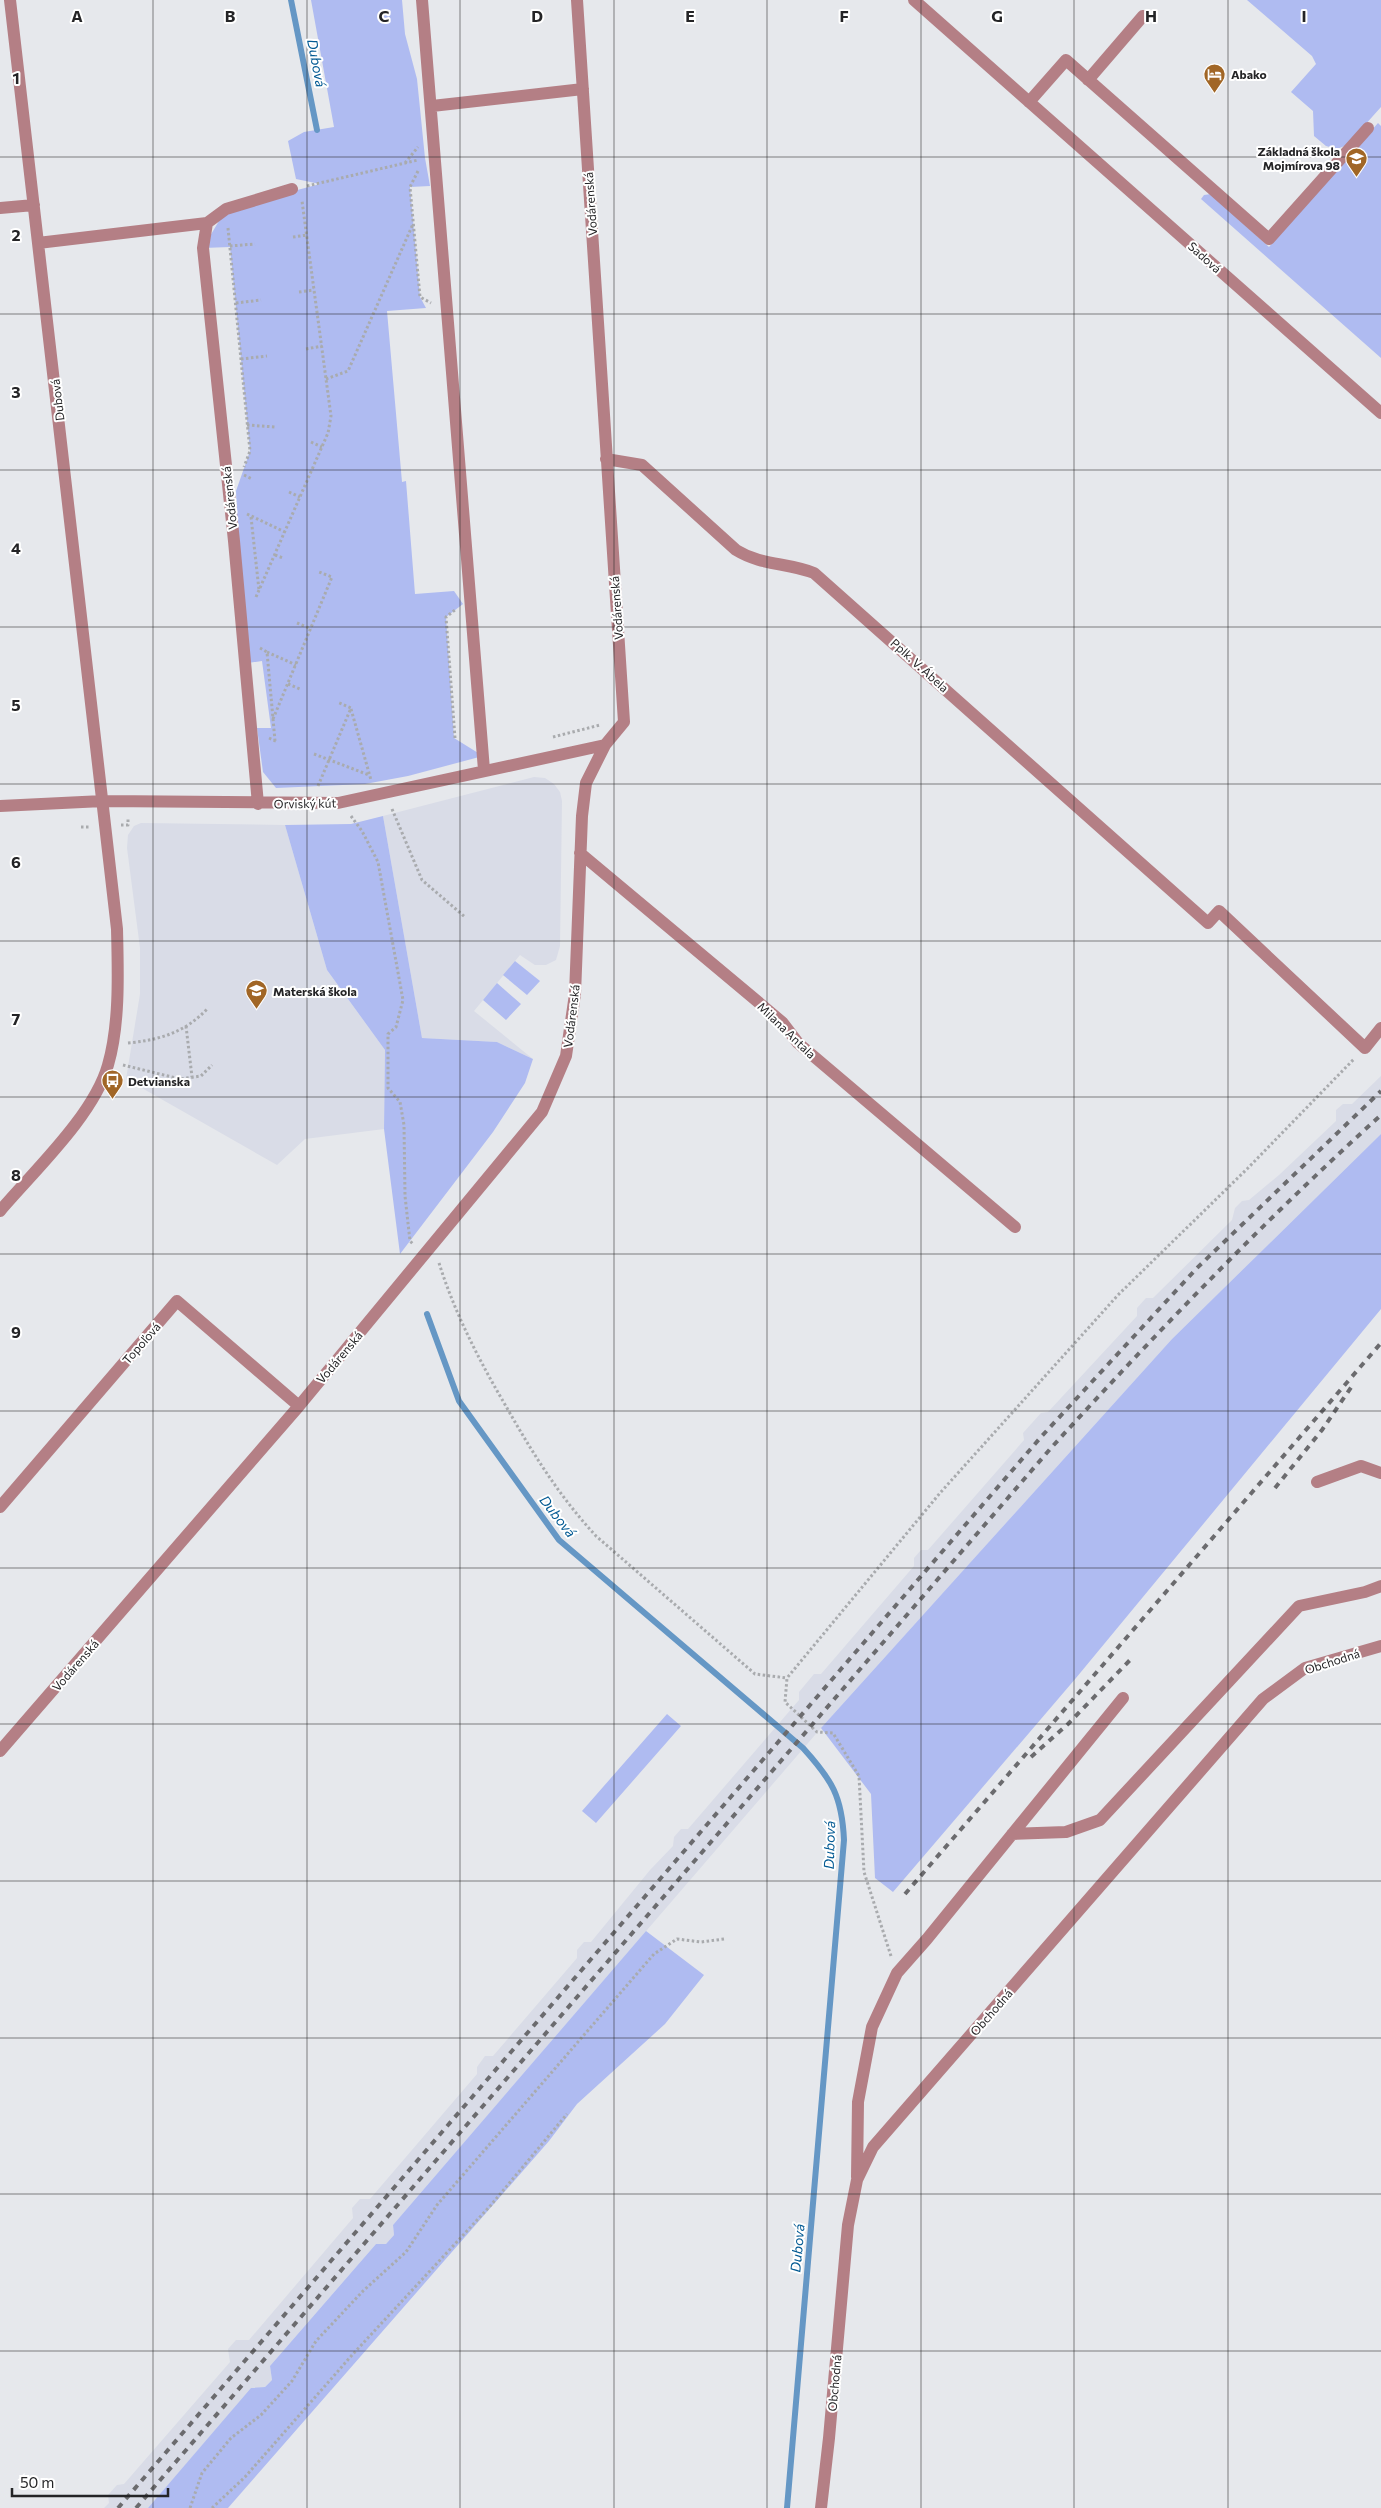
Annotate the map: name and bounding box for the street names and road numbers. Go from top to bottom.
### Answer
street label: Vodárenská [581,172,599,236]
street label: Sadová [1186,239,1224,275]
street label: Dubová [48,378,66,422]
street label: Vodárenská [219,466,239,530]
street label: Vodárenská [607,576,625,640]
street label: Pplk. V. Ábela [888,635,952,695]
street label: Orviský kút [274,795,336,811]
street label: Vodárenská [560,984,582,1048]
street label: Milana Antala [755,999,819,1061]
street label: Topoľová [119,1319,163,1367]
street label: Vodárenská [313,1328,365,1386]
street label: Vodárenská [49,1636,101,1694]
street label: Obchodná [1303,1646,1361,1676]
street label: Obchodná [967,1986,1015,2038]
street label: Obchodná [825,2354,843,2412]

